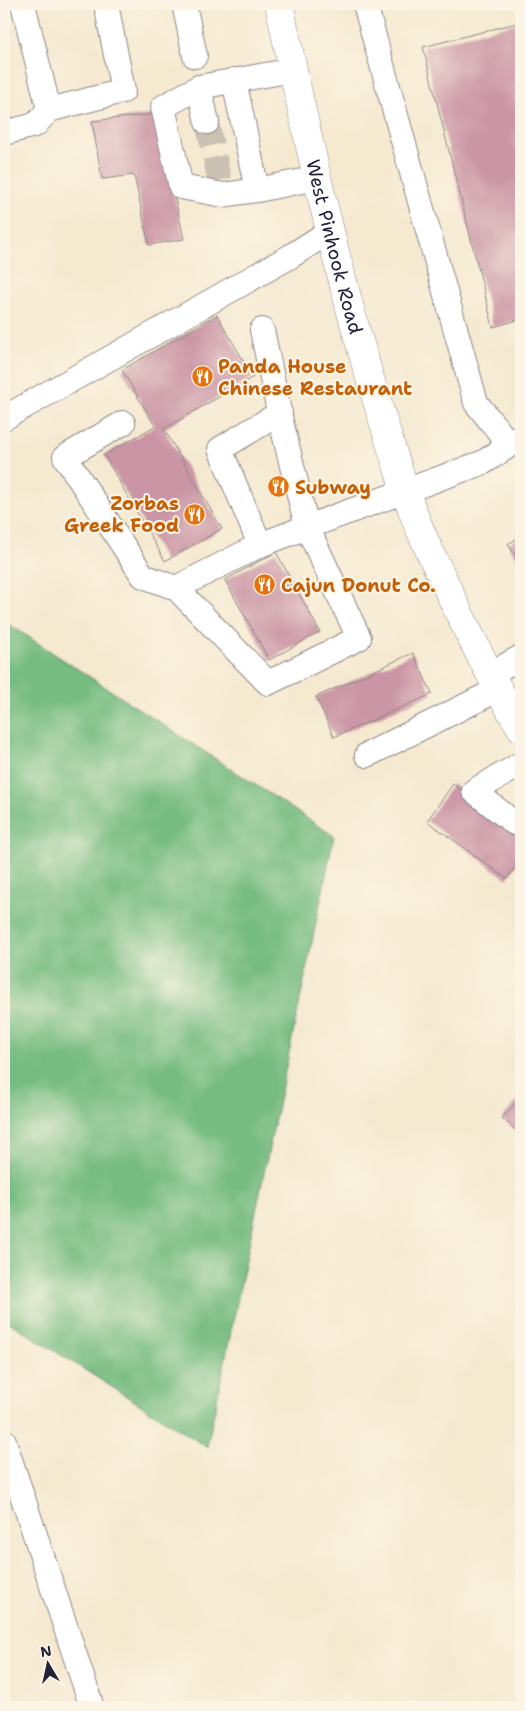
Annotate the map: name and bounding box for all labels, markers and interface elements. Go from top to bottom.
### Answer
street label: West Pinhook Road [301,157,369,337]
place label: Panda House Chinese Restaurant [218,354,412,401]
restaurant icon: Panda House Chinese Restaurant [190,365,214,389]
restaurant icon: Subway [267,475,291,499]
place label: Subway [295,475,371,500]
place label: Zorbas Greek Food [64,491,179,538]
restaurant icon: Zorbas Greek Food [183,502,207,526]
restaurant icon: Cajun Donut Co. [253,573,277,597]
place label: Cajun Donut Co. [281,573,436,598]
north arrow [22,1638,72,1688]
text: N [39,1641,53,1661]

